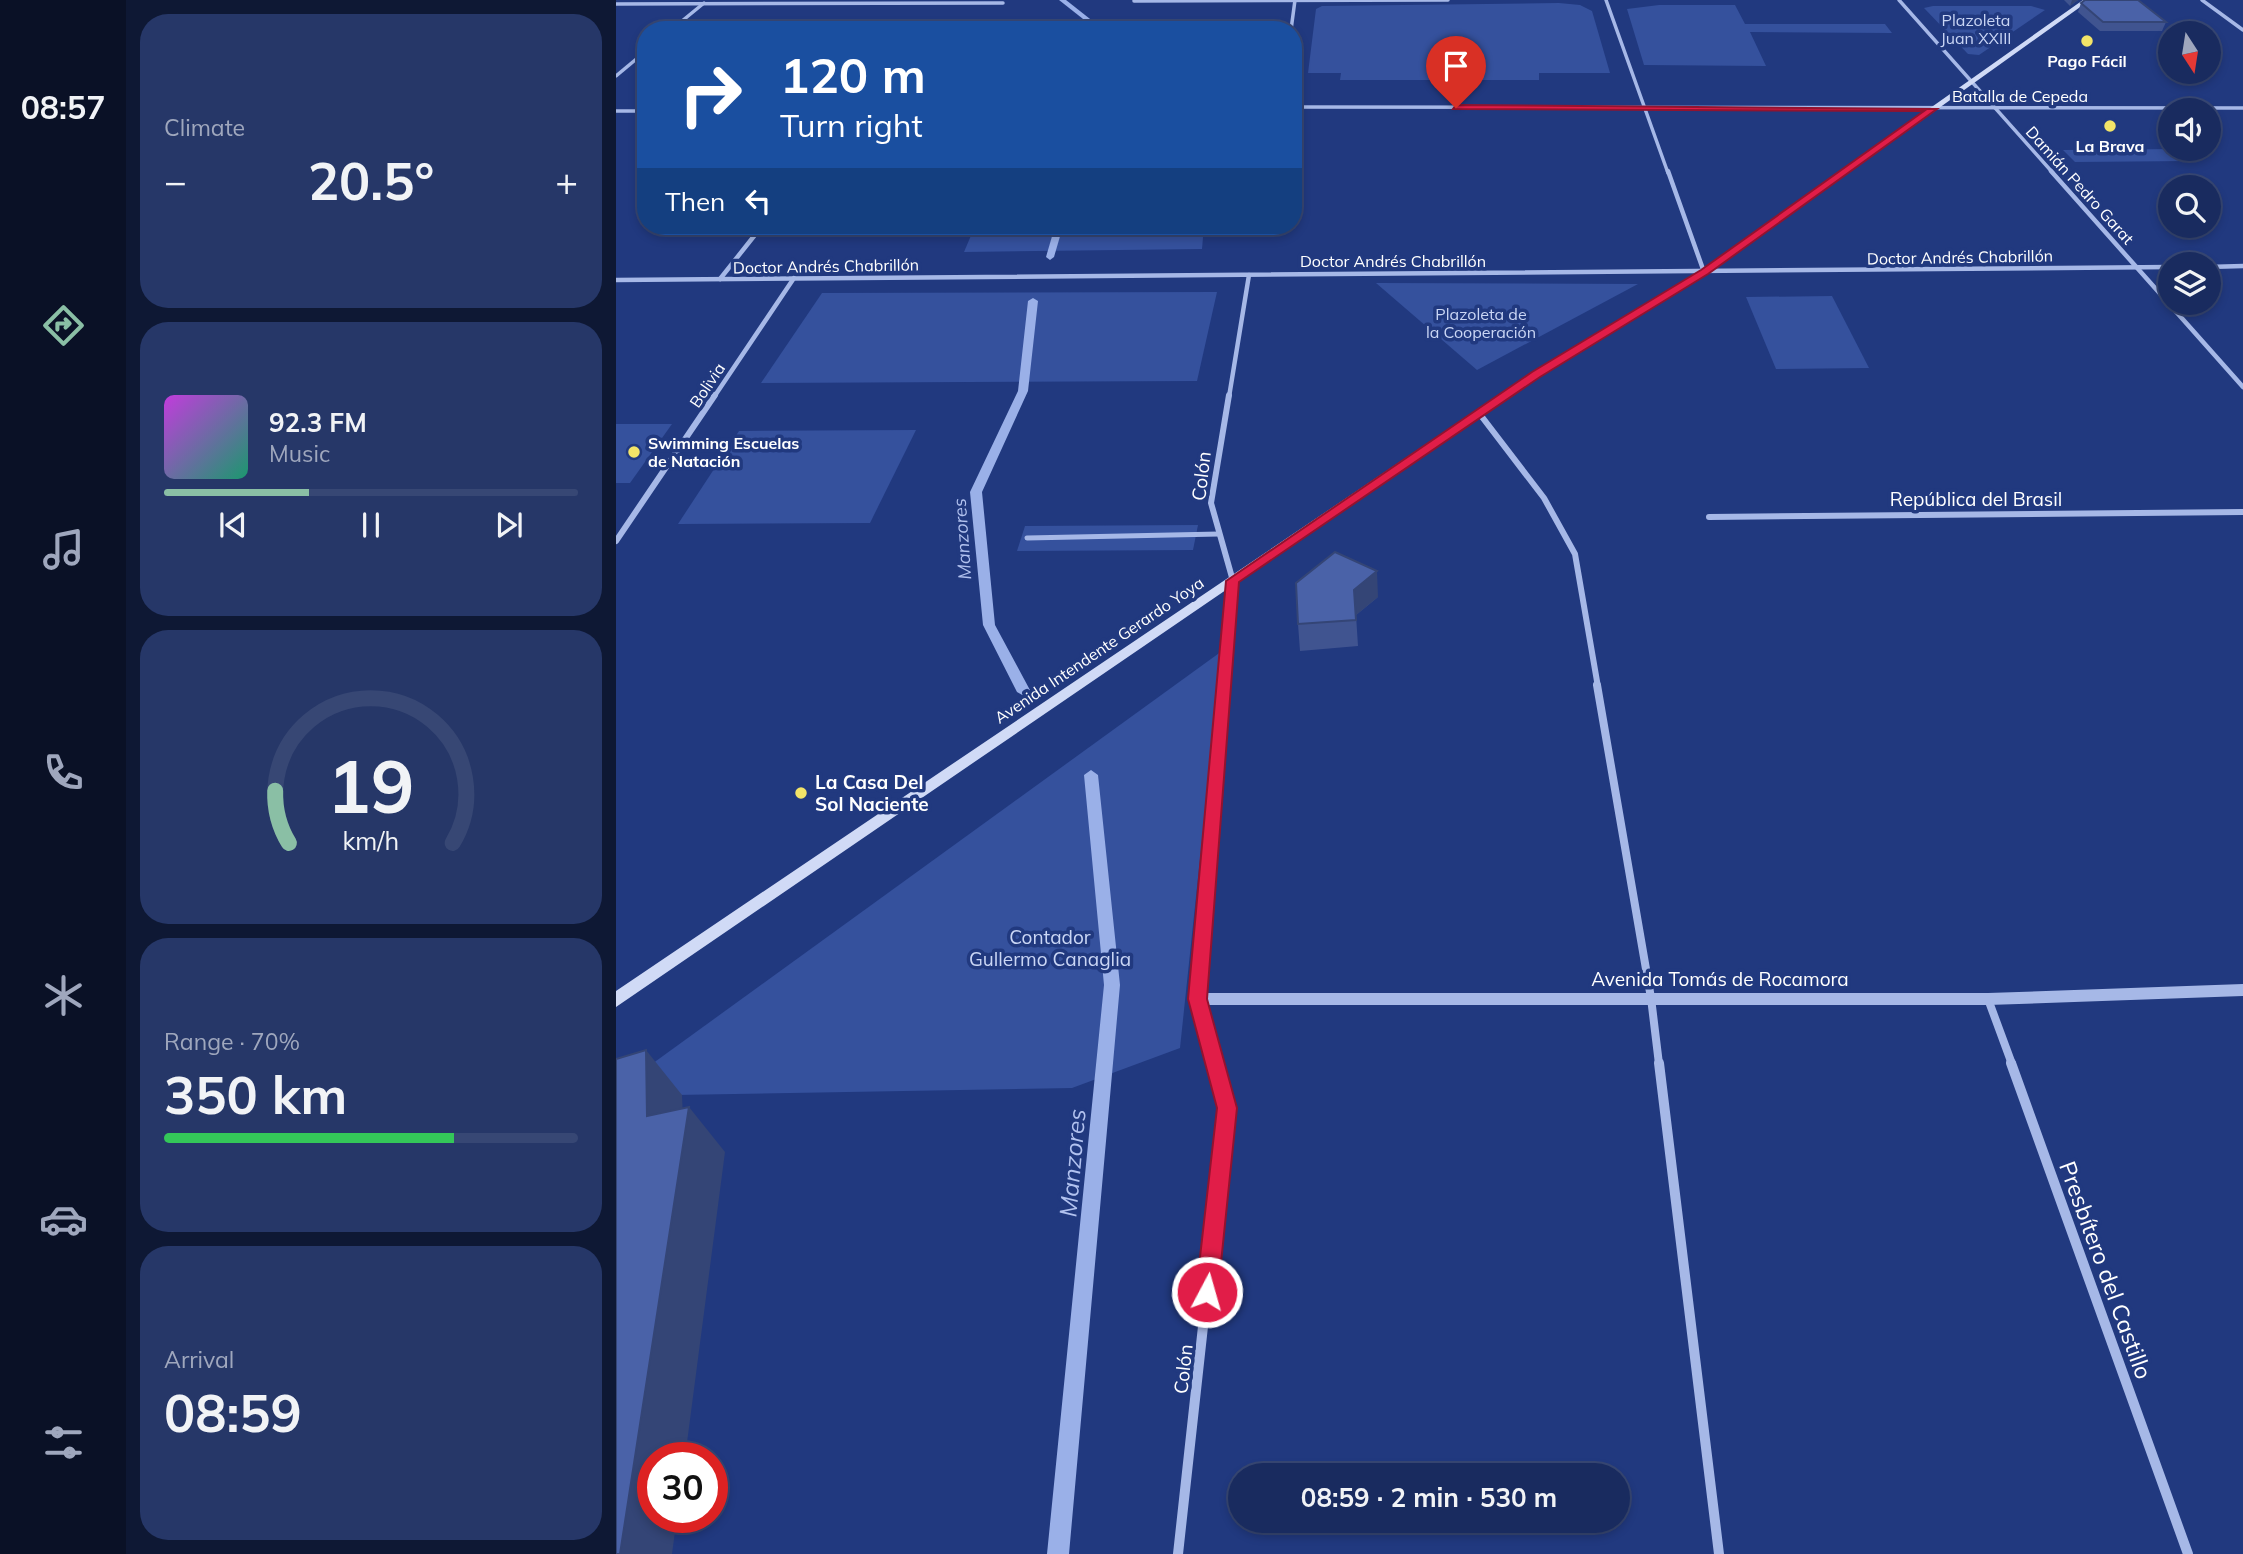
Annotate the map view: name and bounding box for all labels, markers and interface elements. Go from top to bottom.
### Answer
park label: Plazoleta Juan XXIII [1941,10,2011,48]
north arrow [2158,21,2221,84]
map controls [2158,21,2221,315]
marker: Pago Fácil [2079,33,2095,49]
pin [1426,36,1486,108]
text: 120 m [780,44,926,105]
icon: arrive [1437,47,1475,85]
icon: right [665,49,756,140]
place label: Pago Fácil [2047,51,2127,71]
street label: Batalla de Cepeda [1952,86,2088,106]
text: 08:57 [21,87,105,127]
button: sound [2158,98,2221,161]
text: Turn right [780,105,923,145]
text: Climate [164,113,245,142]
marker: La Brava [2102,118,2118,134]
street label: Damián Pedro Garat [2022,122,2139,249]
place label: La Brava [2076,136,2144,156]
text: 20.5° [308,148,434,213]
text: − [164,157,187,205]
text: + [555,157,578,205]
button: search [2158,175,2221,238]
icon: left [739,182,777,220]
text: Then [665,185,725,218]
street label: Doctor Andrés Chabrillón [1867,245,2053,269]
street label: Doctor Andrés Chabrillón [1300,251,1486,271]
button: layers [2158,252,2221,315]
street label: Doctor Andrés Chabrillón [733,254,919,278]
icon: directions [39,301,88,350]
park label: Plazoleta de la Cooperación [1426,304,1536,342]
street label: Bolivia [685,359,729,411]
text: 92.3 FM [269,406,367,439]
place label: Swimming Escuelas de Natación [648,433,799,471]
text: Music [269,439,330,468]
marker: Swimming Escuelas de Natación [626,444,642,460]
street label: Colón [1186,450,1216,502]
street label: República del Brasil [1890,487,2062,511]
water label: Manzores [948,498,976,580]
icon: previous [214,506,252,544]
icon: pause [352,506,390,544]
icon: next [490,506,528,544]
icon: music [39,525,88,574]
street label: Avenida Intendente Gerardo Yoya [991,572,1207,728]
text: 19 [327,740,415,831]
icon: phone [39,748,88,797]
place label: La Casa Del Sol Naciente [815,770,929,816]
marker: La Casa Del Sol Naciente [793,785,809,801]
text: km/h [343,825,399,856]
park label: Contador Gullermo Canaglia [969,925,1131,971]
street label: Avenida Tomás de Rocamora [1591,967,1849,991]
icon: climate [39,971,88,1020]
text: Range · 70% [164,1027,300,1056]
text: 350 km [164,1062,347,1127]
water label: Manzores [1052,1108,1092,1218]
street label: Presbítero del Castillo [2053,1157,2159,1383]
icon: car [39,1195,88,1244]
position arrow [1170,1255,1244,1329]
street label: Colón [1168,1343,1198,1395]
text: Arrival [164,1345,234,1374]
text: 08:59 [164,1380,302,1445]
icon: filters [39,1418,88,1467]
speed limit sign: 30 [637,1442,728,1533]
text: 08:59 · 2 min · 530 m [1301,1481,1557,1514]

